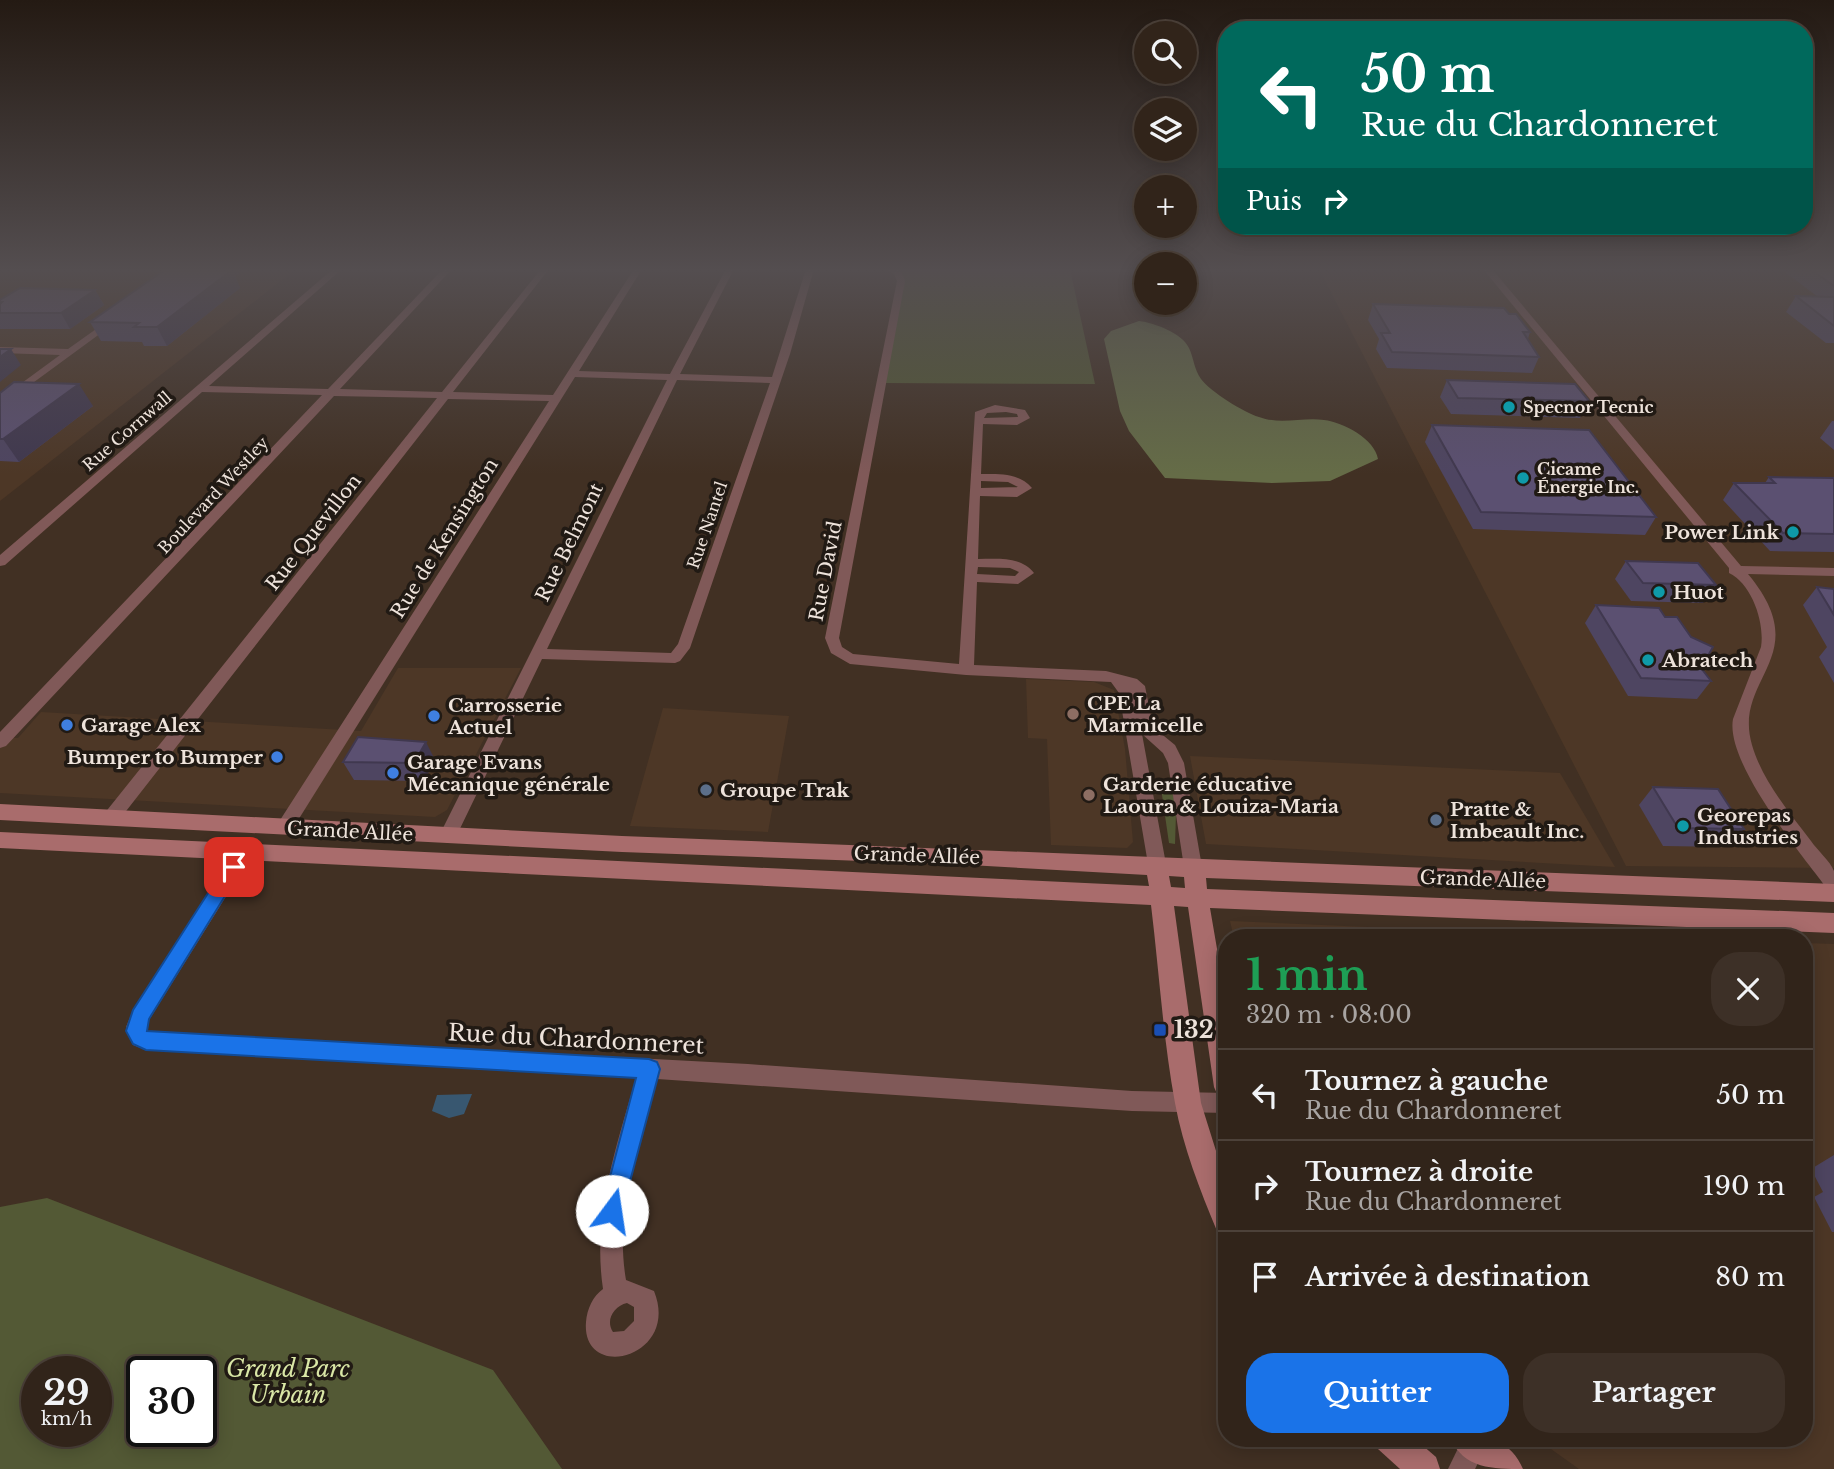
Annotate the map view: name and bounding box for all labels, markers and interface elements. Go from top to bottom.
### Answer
map controls [1134,21,1197,315]
button: search [1134,21,1197,84]
text: 50 m [1361,44,1494,105]
icon: left [1246,49,1337,140]
button: layers [1134,98,1197,161]
text: Rue du Chardonneret [1361,105,1718,145]
button: + [1134,175,1197,238]
icon: right [1316,182,1354,220]
text: Puis [1246,185,1302,217]
button: − [1134,252,1197,315]
street label: Rue Cornwall [78,387,176,475]
place label: Specnor Tecnic [1523,397,1653,417]
marker: Specnor Tecnic [1501,399,1517,415]
street label: Boulevard Westley [154,432,273,558]
street label: Rue de Kensington [386,454,503,622]
place label: Cicame Énergie Inc. [1537,459,1639,497]
street label: Rue Quevillon [261,470,366,595]
marker: Cicame Énergie Inc. [1515,470,1531,486]
street label: Rue Belmont [531,479,608,605]
street label: Rue Nantel [683,479,731,571]
street label: Rue David [804,519,847,623]
place label: Power Link [1664,521,1779,544]
marker: Power Link [1785,524,1801,540]
place label: Huot [1673,581,1725,604]
marker: Huot [1651,584,1667,600]
place label: Abratech [1661,649,1754,672]
marker: Abratech [1640,652,1656,668]
place label: CPE La Marmicelle [1087,692,1203,737]
place label: Carrosserie Actuel [447,694,562,739]
marker: CPE La Marmicelle [1065,706,1081,722]
marker: Carrosserie Actuel [426,708,442,724]
place label: Garage Alex [81,714,202,737]
marker: Garage Alex [59,717,75,733]
place label: Bumper to Bumper [67,746,264,769]
marker: Bumper to Bumper [269,749,285,765]
place label: Garage Evans Mécanique générale [407,751,610,796]
marker: Garage Evans Mécanique générale [385,765,401,781]
place label: Garderie éducative Laoura & Louiza-Maria [1103,773,1339,818]
place label: Groupe Trak [720,779,849,802]
marker: Groupe Trak [698,782,714,798]
marker: Garderie éducative Laoura & Louiza-Maria [1081,787,1097,803]
place label: Pratte & Imbeault Inc. [1450,798,1584,843]
place label: Georepas Industries [1697,804,1798,849]
marker: Pratte & Imbeault Inc. [1428,812,1444,828]
street label: Grande Allée [286,817,414,846]
marker: Georepas Industries [1675,818,1691,834]
pin [204,837,264,897]
street label: Grande Allée [853,842,981,869]
icon: arrive [215,848,253,886]
street label: Grande Allée [1419,866,1547,893]
text: 1 min [1246,949,1368,1001]
button: close [1711,952,1785,1026]
text: 320 m · 08:00 [1246,1001,1412,1029]
place label: 132 [1174,1016,1214,1044]
street label: Rue du Chardonneret [447,1018,705,1060]
marker: 132 [1152,1022,1168,1038]
text: Tournez à gauche [1305,1065,1548,1097]
icon: left [1246,1076,1284,1114]
text: 50 m [1716,1079,1785,1111]
text: Rue du Chardonneret [1305,1097,1562,1125]
text: Tournez à droite [1305,1156,1533,1188]
icon: right [1246,1167,1284,1205]
text: 190 m [1703,1170,1785,1202]
position arrow [575,1174,649,1248]
text: Rue du Chardonneret [1305,1188,1562,1216]
icon: arrive [1246,1258,1284,1296]
text: Arrivée à destination [1305,1261,1590,1293]
text: 80 m [1715,1261,1785,1293]
button: Quitter [1246,1353,1509,1433]
button: Partager [1523,1353,1785,1433]
park label: Grand Parc Urbain [226,1355,350,1409]
speed limit sign: 30 [126,1356,217,1447]
text: 29 [43,1371,90,1414]
text: km/h [41,1408,92,1430]

